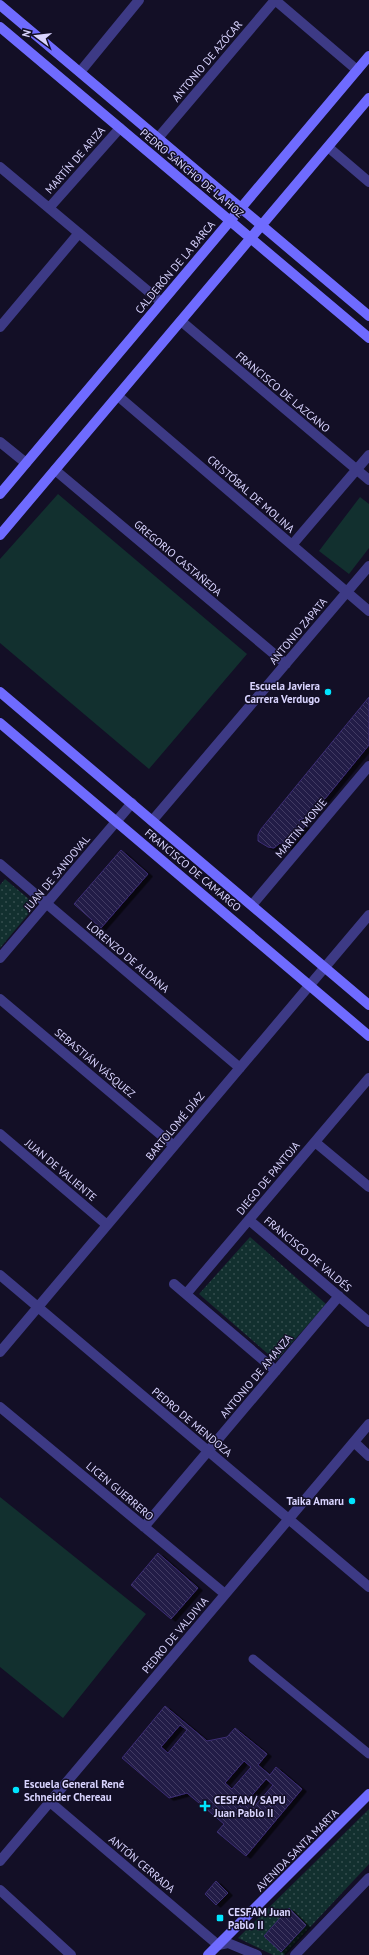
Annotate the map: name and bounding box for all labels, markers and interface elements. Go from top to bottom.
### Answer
north arrow [16,16,56,56]
street label: ANTONIO DE AZÓCAR [169,17,245,105]
text: N [19,28,34,39]
street label: MARTÍN DE ARIZA [42,123,108,197]
street label: PEDRO SANCHO DE LA HOZ [137,126,247,220]
street label: CALDERÓN DE LA BARCA [132,217,218,316]
street label: FRANCISCO DE LAZCANO [233,348,333,436]
street label: CRISTÓBAL DE MOLINA [205,452,298,536]
street label: GREGORIO CASTAÑEDA [131,517,225,599]
street label: ANTONIO ZAPATA [266,594,330,667]
place label: Escuela Javiera Carrera Verdugo [245,679,320,706]
marker: Escuela Javiera Carrera Verdugo [323,687,333,697]
street label: MARTIN MONJE [272,795,330,861]
street label: FRANCISCO DE CAMARGO [142,826,244,914]
street label: JUAN DE SANDOVAL [20,832,93,915]
street label: LORENZO DE ALDANA [84,918,173,996]
street label: SEBASTIÁN VÁSQUEZ [52,1025,138,1101]
street label: BARTOLOMÉ DÍAZ [142,1089,208,1163]
street label: JUAN DE VALIENTE [22,1135,100,1204]
street label: DIEGO DE PANTOJA [233,1138,303,1218]
street label: FRANCISCO DE VALDÉS [261,1213,355,1295]
street label: ANTONIO DE AMANZA [217,1331,295,1421]
street label: PEDRO DE MENDOZA [149,1384,235,1460]
street label: LICEN GUERRERO [83,1459,157,1523]
place label: Taika Amaru [287,1494,344,1508]
marker: Taika Amaru [347,1496,357,1506]
street label: PEDRO DE VALDIVIA [139,1593,211,1676]
place label: Escuela General René Schneider Chereau [24,1777,125,1804]
marker: Escuela General René Schneider Chereau [11,1785,21,1795]
place label: CESFAM/ SAPU Juan Pablo II [213,1793,286,1820]
marker: CESFAM/ SAPU Juan Pablo II [199,1800,211,1812]
street label: AVENIDA SANTA MARTA [253,1805,342,1894]
street label: ANTÓN CERRADA [106,1832,178,1896]
place label: CESFAM Juan Pablo II [228,1905,291,1932]
marker: CESFAM Juan Pablo II [215,1913,225,1923]

